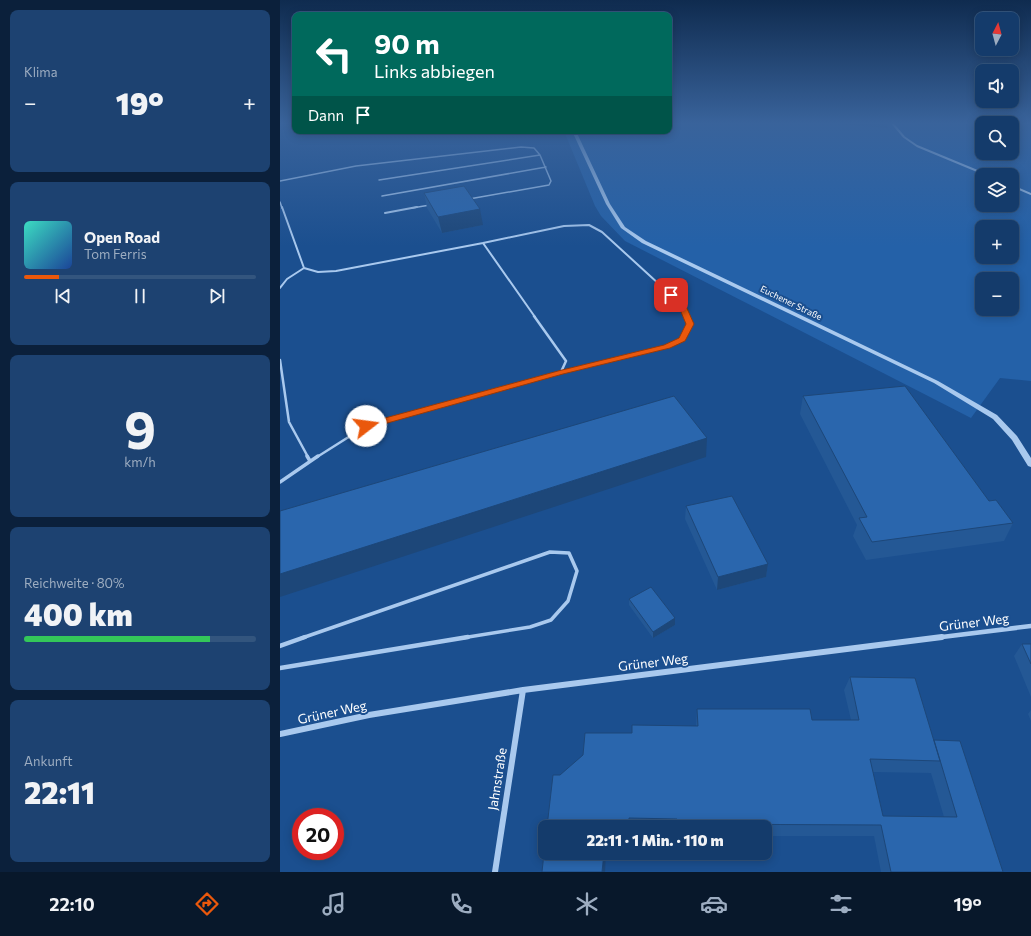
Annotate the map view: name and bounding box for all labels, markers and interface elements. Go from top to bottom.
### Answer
north arrow [975,12,1019,56]
map controls [975,12,1019,316]
text: 90 m [374,26,440,60]
icon: left [308,28,360,80]
text: Links abbiegen [374,60,495,82]
text: Klima [24,64,58,80]
button: sound [975,64,1019,108]
text: 19° [116,84,164,121]
text: − [24,89,37,116]
text: + [243,89,256,116]
icon: arrive [352,104,374,126]
text: Dann [308,106,344,124]
button: search [975,116,1019,160]
button: layers [975,168,1019,212]
button: + [975,220,1019,264]
text: Open Road [84,228,160,246]
text: Tom Ferris [84,246,147,262]
button: − [975,272,1019,316]
pin [654,278,688,312]
street label: Euchener Straße [759,283,824,322]
icon: arrive [660,284,682,306]
icon: previous [52,285,74,307]
icon: pause [129,285,151,307]
icon: next [206,285,228,307]
text: 9 [124,396,156,460]
position arrow [345,405,387,447]
text: km/h [124,454,156,470]
text: Reichweite · 80% [24,575,125,591]
text: 400 km [24,595,133,632]
street label: Grüner Weg [938,610,1010,634]
street label: Grüner Weg [617,650,689,674]
street label: Grüner Weg [296,697,368,727]
street label: Jahnstraße [484,746,510,812]
text: Ankunft [24,753,73,769]
text: 22:11 [24,773,95,810]
speed limit sign: 20 [292,808,344,860]
text: 22:11 · 1 Min. · 110 m [586,831,724,849]
icon: directions [193,890,221,918]
icon: music [320,890,348,918]
icon: phone [447,890,475,918]
icon: climate [573,890,601,918]
icon: car [700,890,728,918]
icon: filters [827,890,855,918]
text: 22:10 [49,893,95,915]
text: 19° [953,893,982,915]

